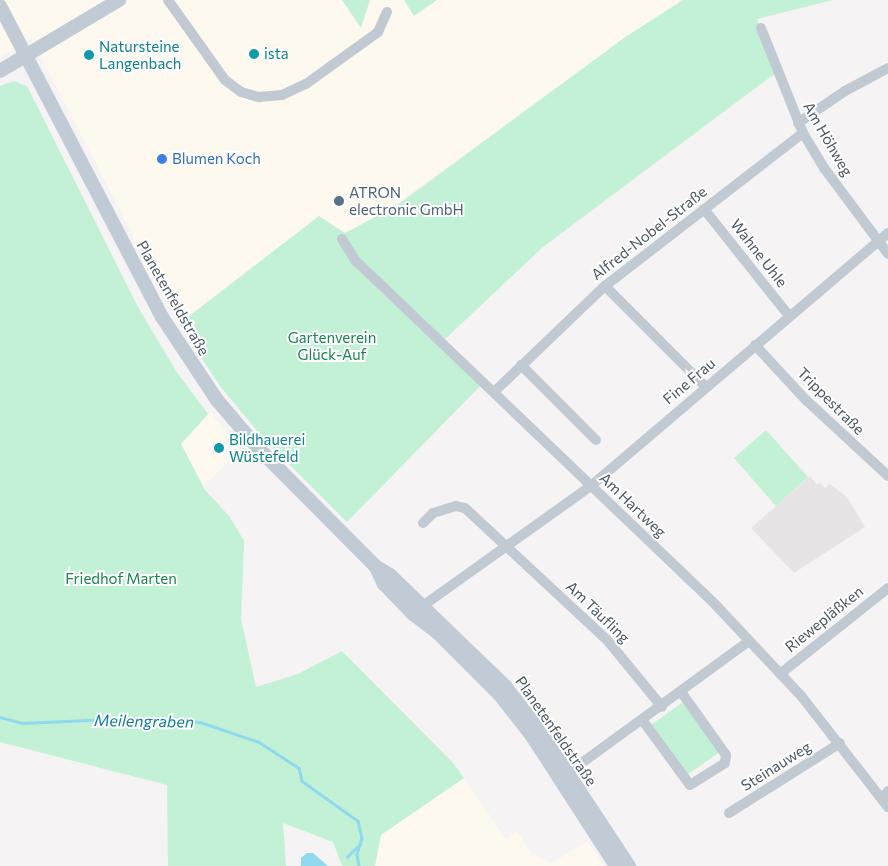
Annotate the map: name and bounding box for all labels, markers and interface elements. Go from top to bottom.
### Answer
place label: Natursteine Langenbach [99,37,181,72]
place label: ista [264,45,289,63]
marker: ista [248,48,260,60]
marker: Natursteine Langenbach [83,49,95,61]
street label: Am Höhweg [800,99,856,179]
place label: Blumen Koch [172,150,261,168]
marker: Blumen Koch [156,153,168,165]
street label: Alfred-Nobel-Straße [588,182,710,284]
place label: ATRON electronic GmbH [349,183,464,218]
marker: ATRON electronic GmbH [333,195,345,207]
street label: Wahne Uhle [727,215,791,291]
street label: Planetenfeldstraße [133,237,213,359]
park label: Gartenverein Glück-Auf [288,328,376,363]
street label: Fine Frau [659,354,719,408]
street label: Trippestraße [794,364,868,438]
place label: Bildhauerei Wüstefeld [229,430,305,465]
marker: Bildhauerei Wüstefeld [213,442,225,454]
street label: Am Hartweg [596,469,670,541]
park label: Friedhof Marten [65,570,177,588]
street label: Am Täufling [563,577,633,647]
street label: Riewepläßken [781,582,867,656]
street label: Planetenfeldstraße [511,673,601,789]
water label: Meilengraben [94,711,194,731]
street label: Steinauweg [738,737,814,795]

